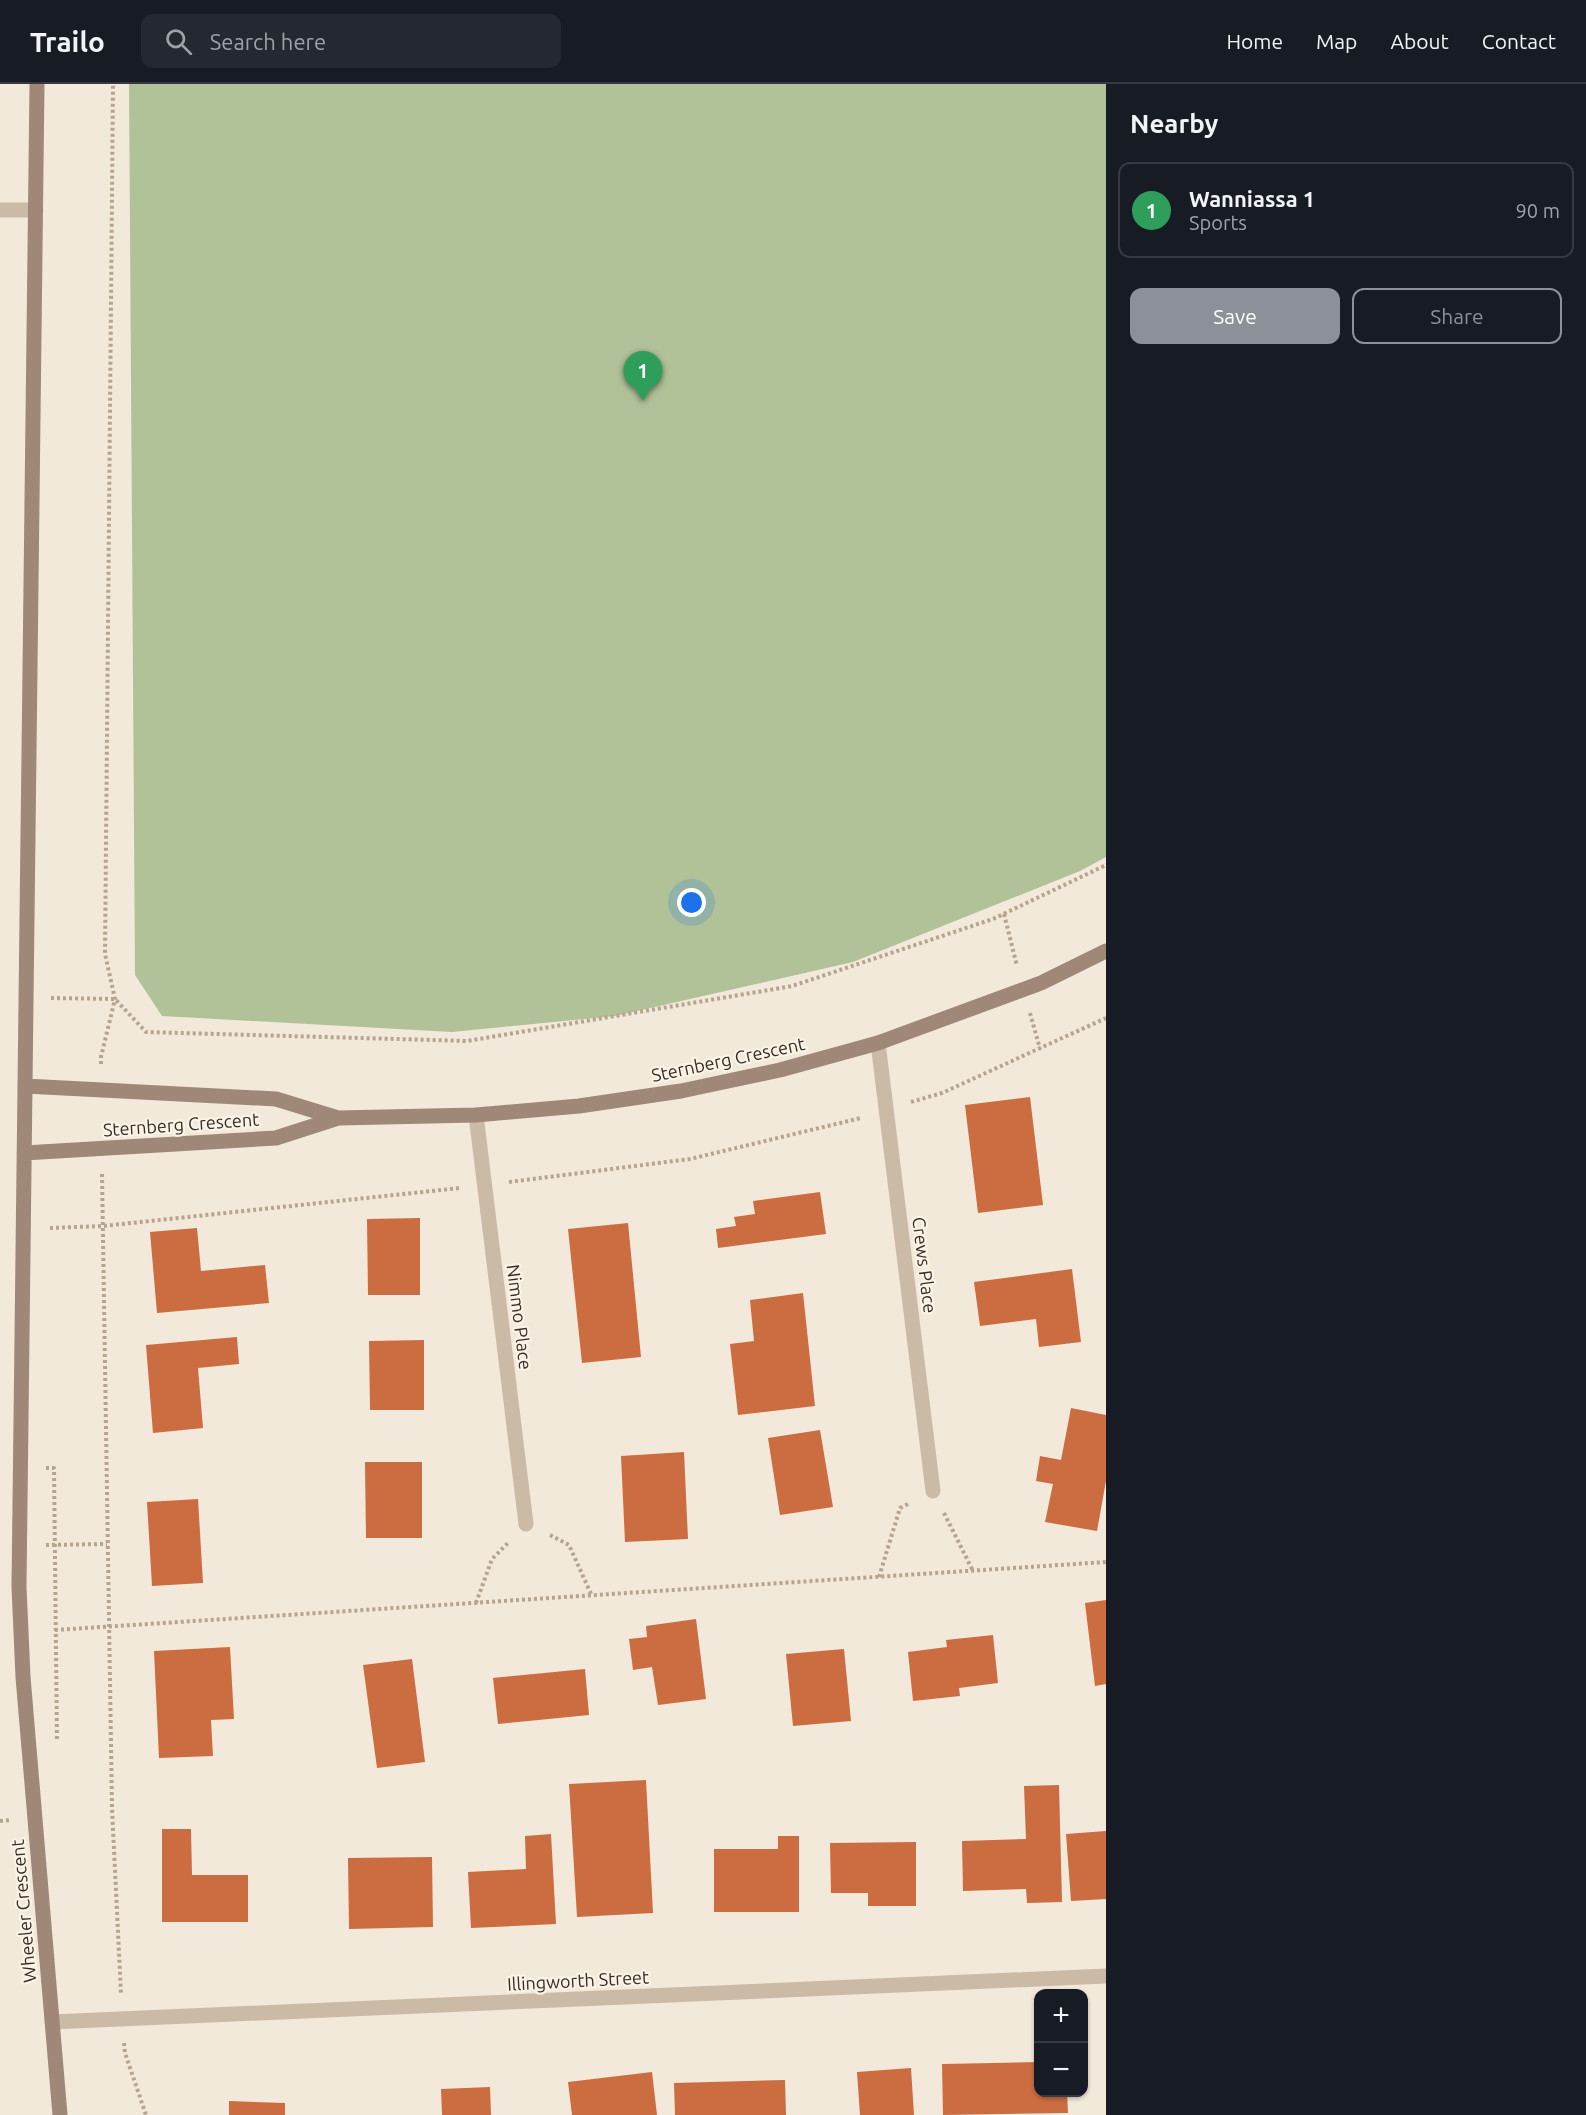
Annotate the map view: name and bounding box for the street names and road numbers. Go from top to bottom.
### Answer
street label: Sternberg Crescent [649,1033,807,1085]
street label: Sternberg Crescent [102,1109,260,1139]
street label: Crews Place [909,1216,941,1314]
street label: Nimmo Place [504,1263,536,1371]
street label: Wheeler Crescent [7,1839,39,1983]
street label: Illingworth Street [507,1966,649,1994]

